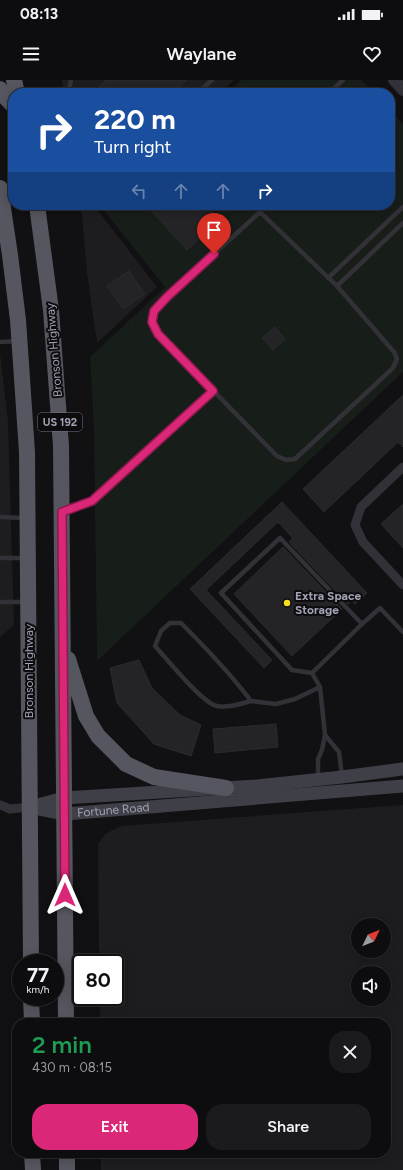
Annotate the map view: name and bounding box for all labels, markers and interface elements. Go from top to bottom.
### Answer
text: 08:13 [20,5,58,23]
icon: menu [20,43,42,65]
text: Waylane [167,43,236,65]
icon: heart [361,43,383,65]
text: 220 m [94,102,176,136]
icon: right [28,104,80,156]
text: Turn right [94,136,171,158]
icon: left [128,180,150,202]
icon: ahead [170,180,192,202]
icon: ahead [212,180,234,202]
icon: right [254,180,276,202]
pin [197,213,231,254]
icon: arrive [203,219,225,241]
street label: Bronson Highway [43,302,65,398]
road number: US 192 [38,413,82,431]
place label: Extra Space Storage [295,589,362,617]
marker: Extra Space Storage [282,598,292,608]
street label: Bronson Highway [22,623,36,718]
street label: Fortune Road [76,800,150,820]
position arrow [44,874,86,916]
north arrow [351,918,391,958]
map controls [351,918,391,1006]
speed limit sign: 80 [72,954,124,1006]
text: 77 [27,963,49,987]
button: sound [351,966,391,1006]
text: km/h [27,983,49,996]
text: 2 min [32,1030,92,1059]
button: close [329,1031,371,1073]
text: 430 m · 08:15 [32,1060,112,1075]
button: Exit [32,1104,198,1150]
button: Share [206,1104,371,1150]

